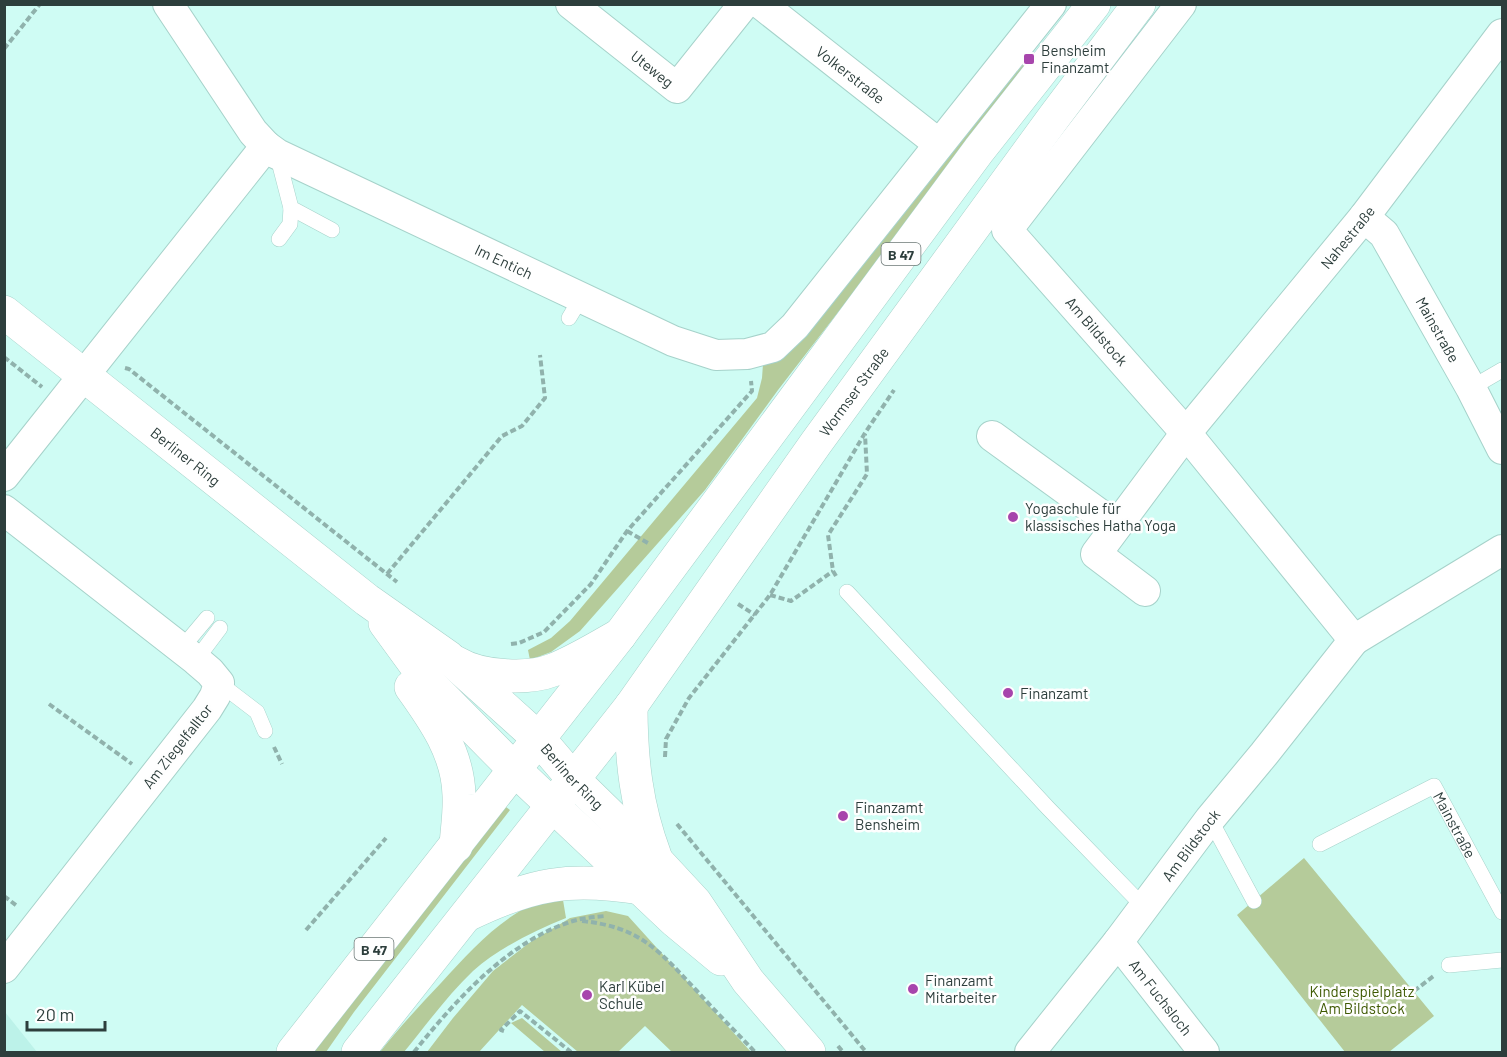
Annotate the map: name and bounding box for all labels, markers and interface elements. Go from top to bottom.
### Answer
place label: Bensheim Finanzamt [1041,41,1109,76]
street label: Volkerstraße [813,42,889,107]
street label: Uteweg [628,46,677,91]
marker: Bensheim Finanzamt [1022,52,1036,66]
street label: Nahestraße [1316,202,1378,272]
street label: Im Entich [472,240,536,283]
road number: B 47 [882,243,920,265]
street label: Am Bildstock [1062,293,1132,369]
street label: Mainstraße [1412,294,1464,366]
street label: Wormser Straße [815,343,892,440]
street label: Berliner Ring [147,423,224,489]
place label: Yogaschule für klassisches Hatha Yoga [1025,499,1176,534]
marker: Yogaschule für klassisches Hatha Yoga [1006,510,1020,524]
place label: Finanzamt [1020,684,1088,702]
marker: Finanzamt [1001,686,1015,700]
street label: Am Ziegelfalltor [138,700,216,792]
street label: Berliner Ring [537,739,608,813]
street label: Mainstraße [1430,789,1480,861]
place label: Finanzamt Bensheim [855,798,923,833]
street label: Am Bildstock [1158,805,1224,885]
marker: Finanzamt Bensheim [836,809,850,823]
road number: B 47 [354,938,394,960]
street label: Am Fuchsloch [1126,956,1196,1039]
place label: Finanzamt Mitarbeiter [925,971,997,1006]
place label: Karl Kübel Schule [599,977,665,1012]
marker: Finanzamt Mitarbeiter [906,982,920,996]
park label: Kinderspielplatz Am Bildstock [1310,982,1415,1017]
marker: Karl Kübel Schule [580,988,594,1002]
scale bar [27,994,105,1032]
text: 20 m [36,1003,74,1025]

